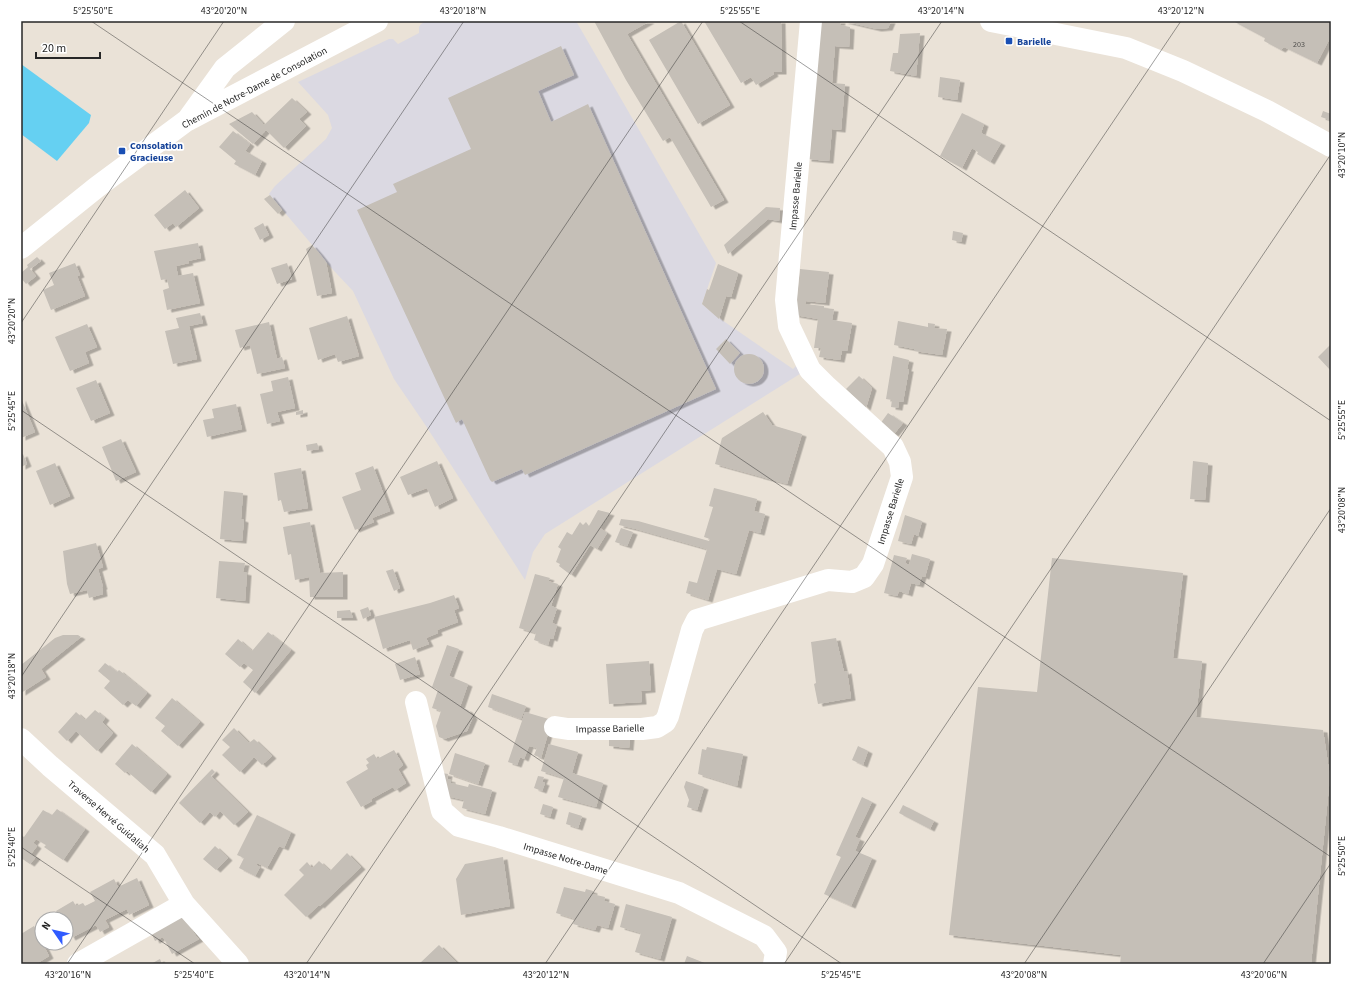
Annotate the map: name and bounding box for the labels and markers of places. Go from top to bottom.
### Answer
place label: Barielle [1017,35,1051,49]
marker: Barielle [1004,36,1014,46]
place label: Consolation Gracieuse [130,139,183,165]
marker: Consolation Gracieuse [117,146,127,156]

